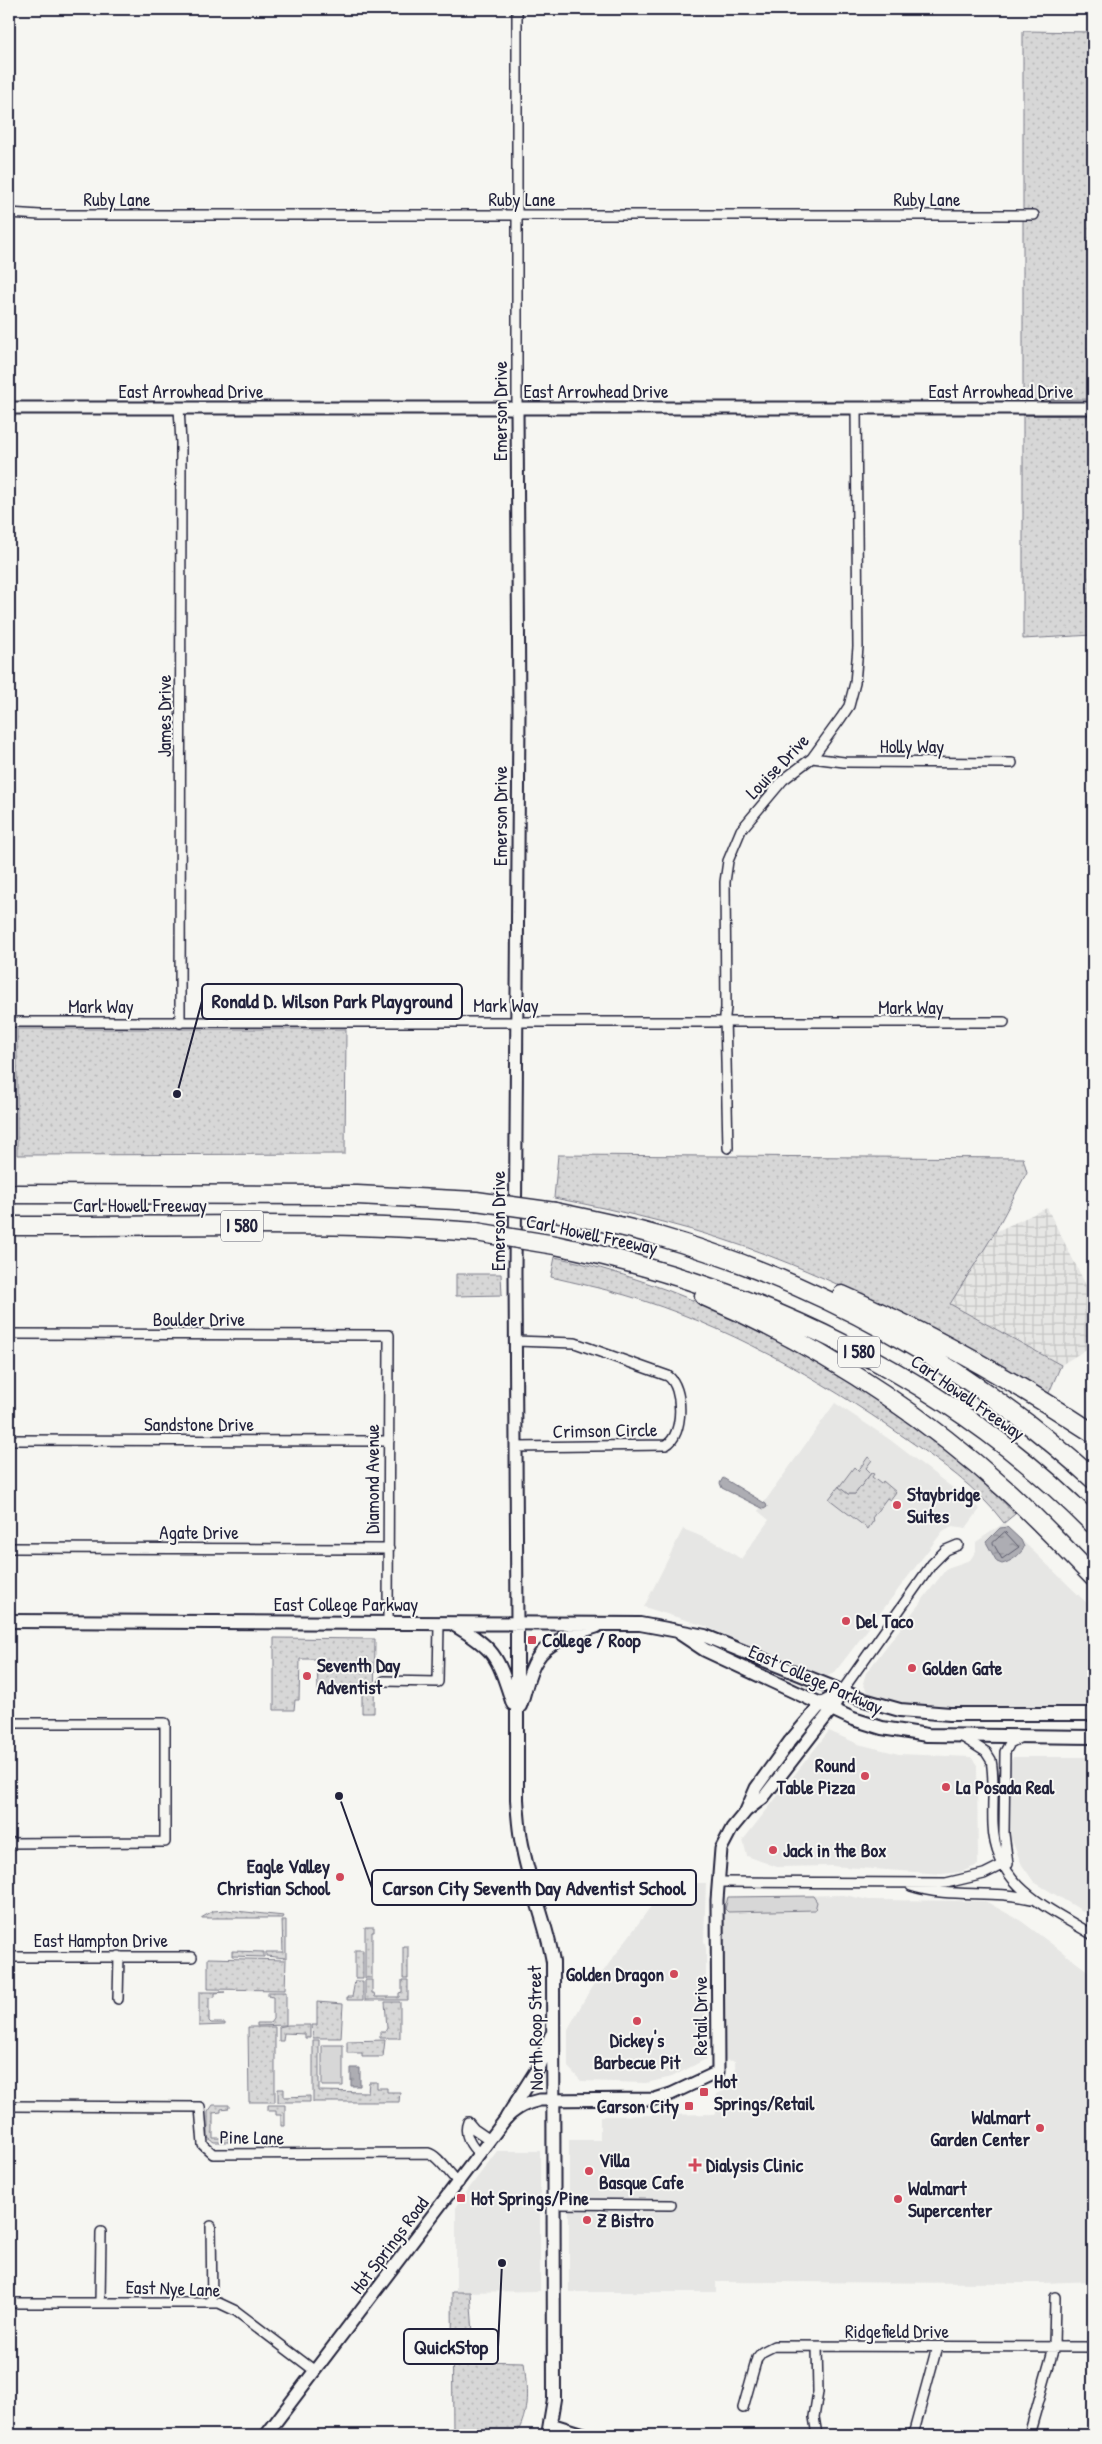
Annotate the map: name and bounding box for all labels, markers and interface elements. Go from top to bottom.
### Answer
street label: Ruby Lane [83,186,151,212]
street label: Ruby Lane [488,186,556,212]
street label: Ruby Lane [893,186,961,212]
street label: Emerson Drive [487,361,513,461]
street label: East Arrowhead Drive [119,378,264,404]
street label: East Arrowhead Drive [524,378,669,404]
street label: East Arrowhead Drive [929,378,1074,404]
street label: James Drive [151,674,177,757]
street label: Louise Drive [739,727,815,804]
street label: Holly Way [880,733,944,759]
street label: Emerson Drive [487,766,513,866]
callout: Ronald D. Wilson Park Playground [202,984,462,1019]
text: Ronald D. Wilson Park Playground [212,987,452,1015]
street label: Mark Way [473,992,539,1018]
street label: Mark Way [68,993,134,1019]
street label: Mark Way [878,994,944,1020]
street label: Emerson Drive [485,1171,511,1271]
street label: Carl Howell Freeway [73,1192,207,1218]
street label: Carl Howell Freeway [524,1207,660,1261]
road number: I 580 [221,1210,263,1242]
street label: Boulder Drive [153,1306,246,1332]
road number: I 580 [838,1336,880,1368]
street label: Carl Howell Freeway [906,1348,1030,1446]
street label: Sandstone Drive [144,1411,254,1437]
street label: Crimson Circle [552,1416,658,1444]
street label: Diamond Avenue [359,1424,385,1534]
place label: Staybridge Suites [907,1481,981,1529]
marker: Staybridge Suites [891,1499,903,1511]
street label: Agate Drive [159,1519,239,1545]
street label: East College Parkway [274,1591,418,1617]
place label: Del Taco [856,1608,914,1634]
marker: Del Taco [840,1615,852,1627]
place label: College / Roop [542,1627,642,1654]
marker: College / Roop [526,1634,538,1646]
street label: East College Parkway [745,1638,887,1720]
place label: Seventh Day Adventist [317,1652,400,1700]
place label: Golden Gate [922,1655,1003,1681]
marker: Golden Gate [906,1662,918,1674]
marker: Seventh Day Adventist [301,1670,313,1682]
place label: Round Table Pizza [776,1752,856,1800]
marker: Round Table Pizza [859,1770,871,1782]
place label: La Posada Real [956,1774,1055,1800]
marker: La Posada Real [940,1781,952,1793]
place label: Jack in the Box [783,1837,887,1863]
marker: Jack in the Box [767,1844,779,1856]
place label: Eagle Valley Christian School [217,1853,331,1901]
callout: Carson City Seventh Day Adventist School [372,1870,696,1905]
marker: Eagle Valley Christian School [334,1871,346,1883]
text: Carson City Seventh Day Adventist School [382,1874,686,1902]
street label: East Hampton Drive [34,1927,169,1953]
place label: Golden Dragon [566,1961,664,1988]
street label: North Roop Street [521,1965,549,2091]
marker: Golden Dragon [668,1968,680,1980]
street label: Retail Drive [687,1976,713,2056]
marker: Dickey's Barbecue Pit [631,2015,643,2027]
place label: Dickey's Barbecue Pit [594,2027,682,2075]
place label: Hot Springs/Retail [714,2068,815,2117]
marker: Hot Springs/Retail [698,2086,710,2098]
place label: Carson City [597,2093,679,2120]
marker: Carson City [683,2100,695,2112]
place label: Walmart Garden Center [930,2104,1031,2152]
marker: Walmart Garden Center [1034,2122,1046,2134]
street label: Pine Lane [219,2123,285,2151]
place label: Villa Basque Cafe [599,2147,684,2196]
place label: Dialysis Clinic [706,2152,804,2179]
marker: Dialysis Clinic [688,2158,702,2172]
marker: Villa Basque Cafe [583,2165,595,2177]
place label: Walmart Supercenter [908,2175,993,2224]
place label: Hot Springs/Pine [471,2185,589,2212]
street label: Hot Springs Road [344,2190,435,2299]
marker: Hot Springs/Pine [455,2192,467,2204]
marker: Walmart Supercenter [892,2193,904,2205]
place label: Z Bistro [597,2207,654,2233]
marker: Z Bistro [581,2214,593,2226]
street label: East Nye Lane [125,2273,221,2303]
street label: Ridgefield Drive [845,2318,949,2344]
callout: QuickStop [404,2329,498,2364]
text: QuickStop [414,2333,489,2361]

